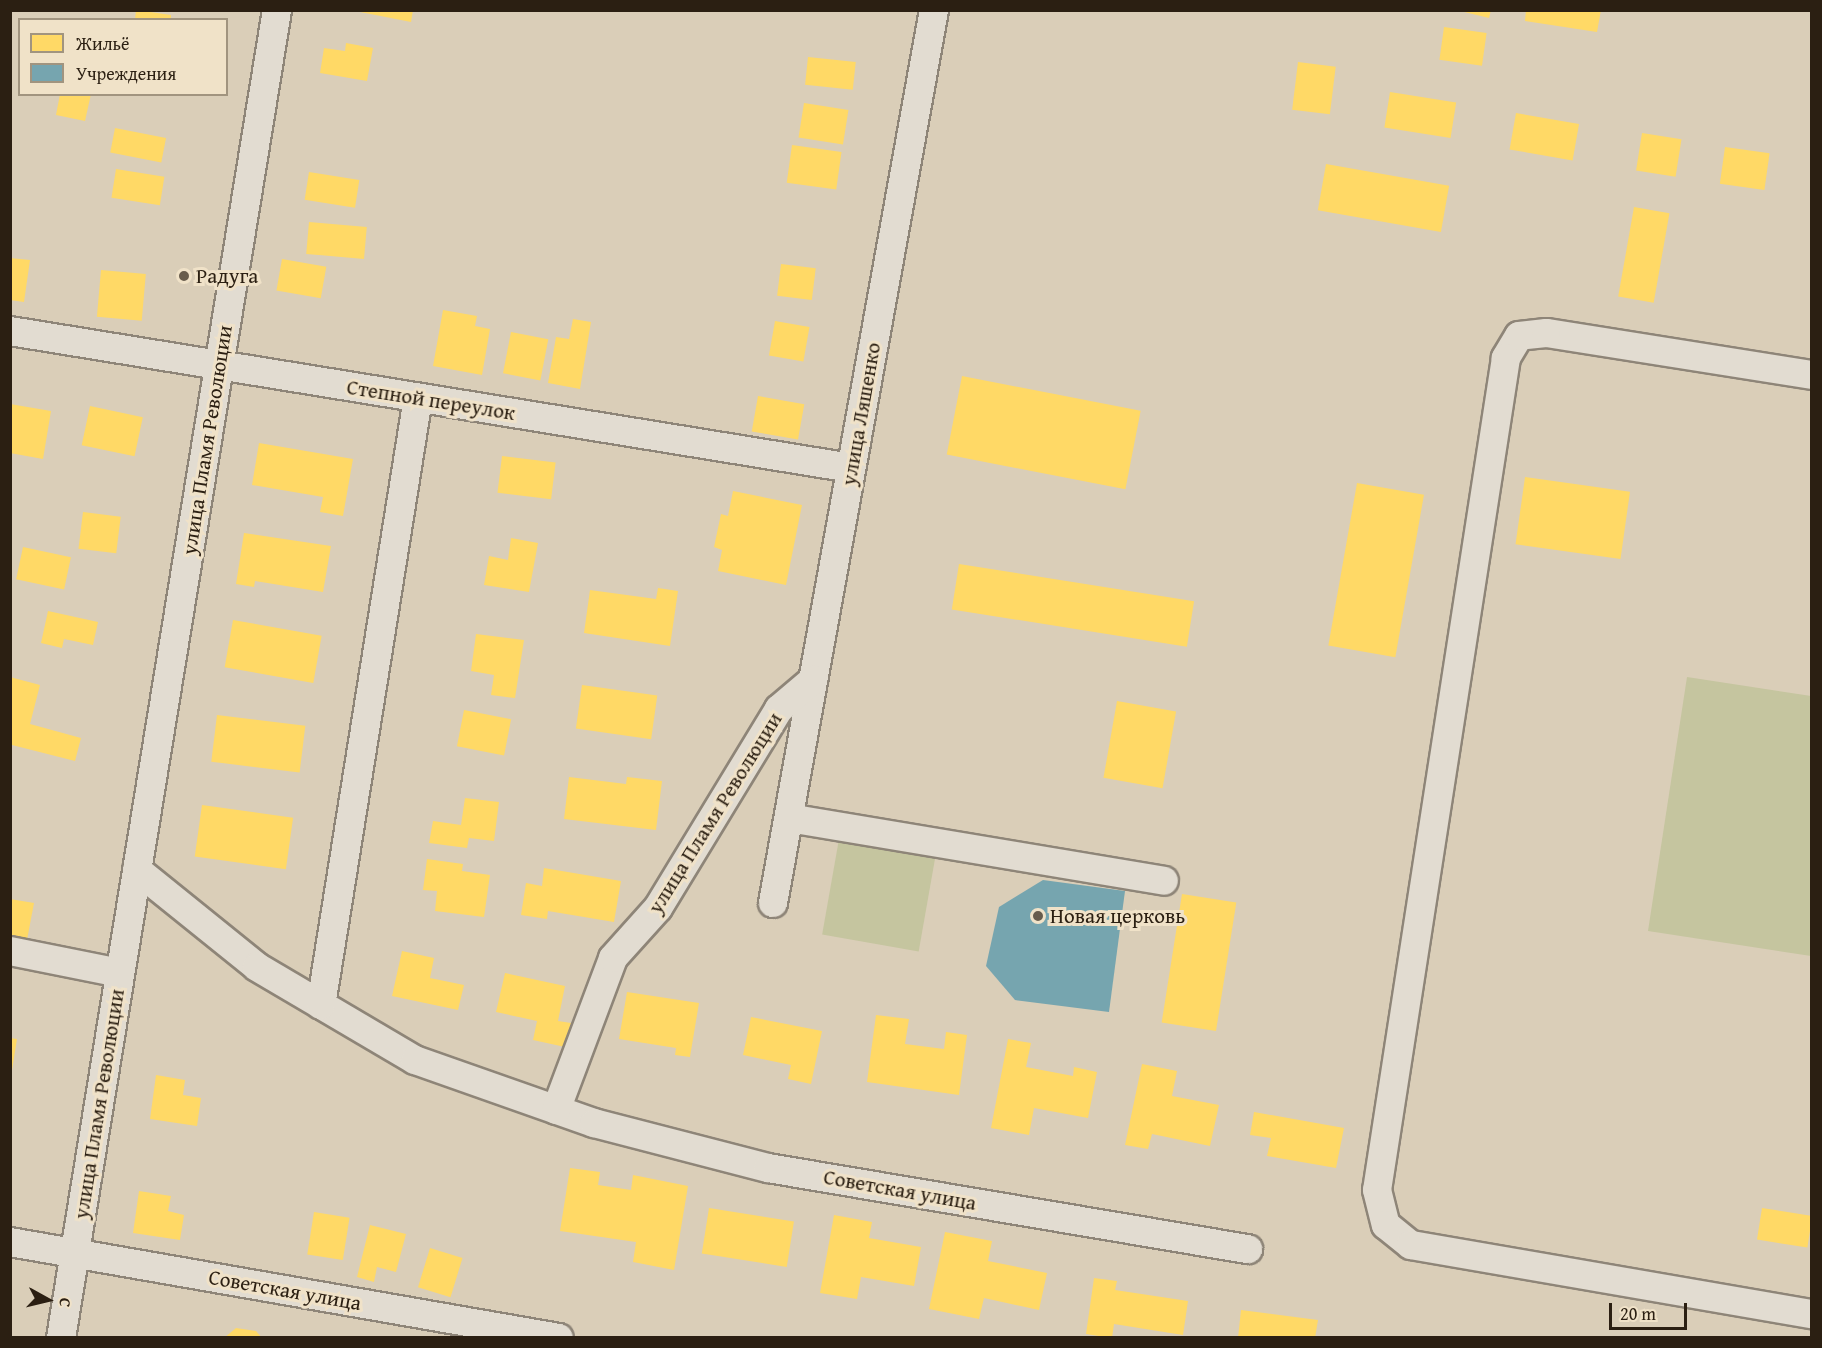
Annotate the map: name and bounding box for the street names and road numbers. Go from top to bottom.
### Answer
street label: улица Пламя Революции [176,323,238,557]
street label: улица Ляшенко [836,340,886,488]
street label: Степной переулок [345,374,517,426]
street label: улица Пламя Революции [643,708,787,918]
street label: улица Пламя Революции [68,987,130,1221]
street label: Советская улица [822,1164,978,1216]
street label: Советская улица [207,1264,363,1316]

